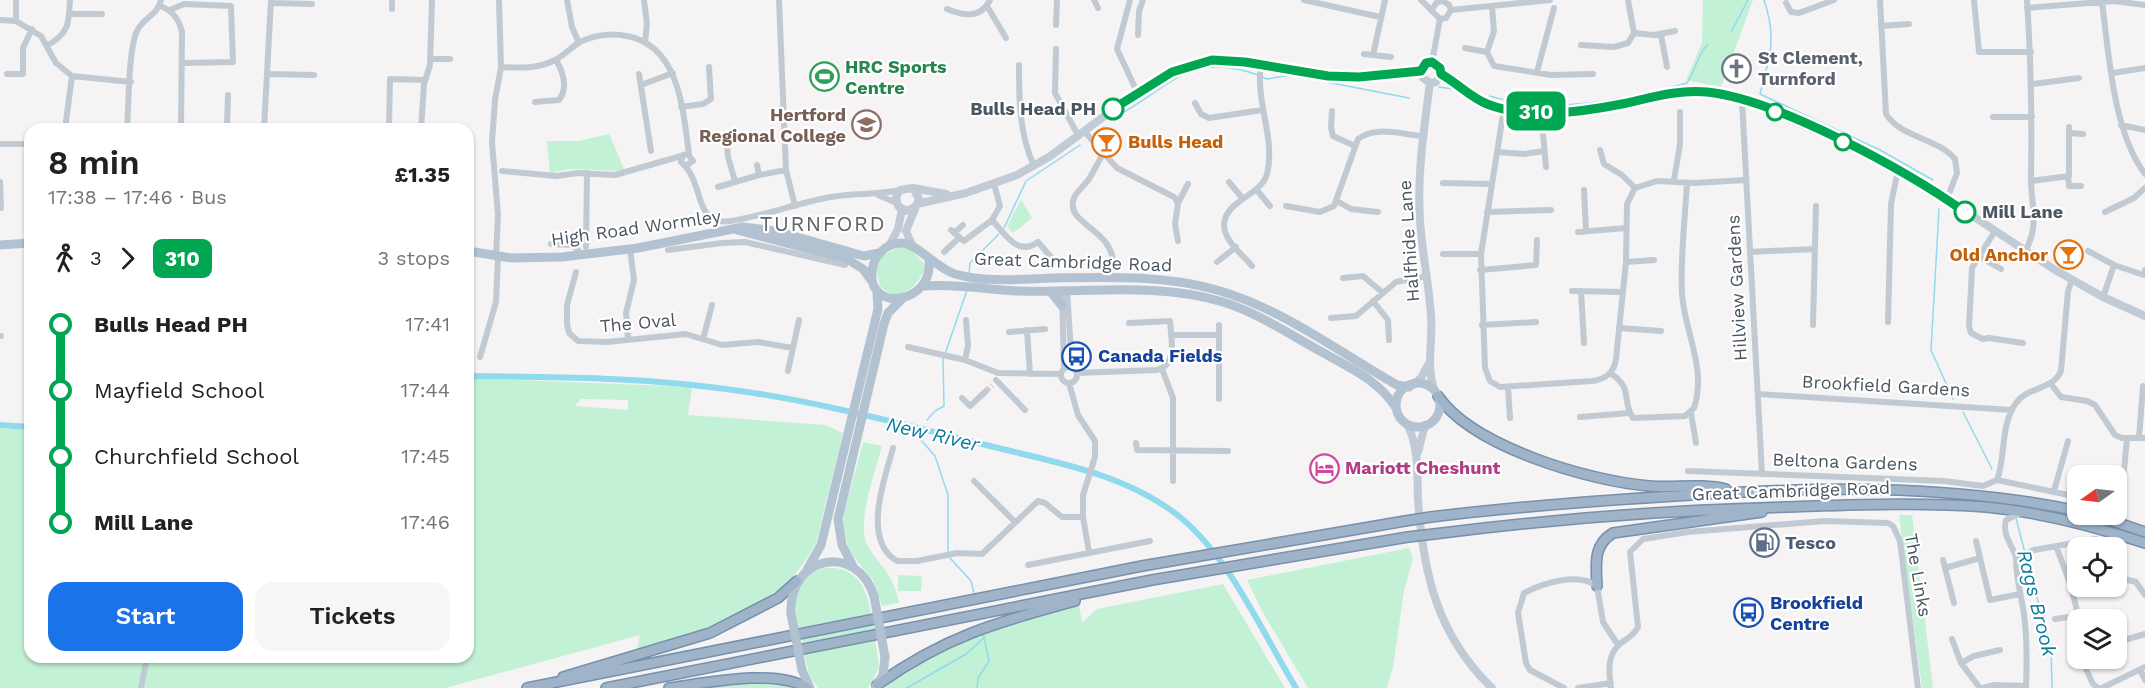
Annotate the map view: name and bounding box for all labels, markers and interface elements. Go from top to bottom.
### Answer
place label: St Clement, Turnford [1758,47,1863,89]
church icon: St Clement, Turnford [1721,52,1753,84]
place label: HRC Sports Centre [845,56,947,98]
sports icon: HRC Sports Centre [808,61,840,93]
line badge: 310 [1502,92,1570,130]
place label: Bulls Head PH [970,98,1096,119]
marker: Bulls Head PH [1102,98,1124,120]
text: 310 [1518,99,1554,124]
unlabelled marker [1766,103,1784,121]
place label: Hertford Regional College [699,104,846,146]
school or university icon: Hertford Regional College [851,109,883,141]
bar icon: Bulls Head [1091,126,1123,158]
place label: Bulls Head [1128,131,1223,152]
unlabelled marker [1834,133,1852,151]
text: 8 min [48,143,140,182]
text: £1.35 [395,162,450,187]
street label: Halfhide Lane [1394,179,1423,303]
text: 17:38 – 17:46 · Bus [48,185,227,209]
marker: Mill Lane [1954,201,1976,223]
place label: Mill Lane [1982,201,2063,222]
street label: High Road Wormley [550,205,723,250]
district label: TURNFORD [760,211,886,236]
street label: Hillview Gardens [1722,214,1751,362]
bar icon: Old Anchor [2053,239,2085,271]
icon: walk [48,242,81,275]
icon: forward [111,242,144,275]
place label: Old Anchor [1950,244,2048,265]
text: 3 [90,246,102,270]
text: 310 [165,246,200,271]
text: 3 stops [378,246,450,270]
street label: Great Cambridge Road [974,248,1173,275]
street label: The Oval [599,309,677,336]
text: Bulls Head PH [94,312,248,337]
text: 17:41 [405,312,450,336]
bus stop icon: Canada Fields [1061,340,1093,372]
place label: Canada Fields [1098,345,1223,366]
street label: Brookfield Gardens [1801,371,1971,400]
text: Mayfield School [94,378,264,403]
text: 17:44 [401,378,450,402]
water label: New River [884,412,983,457]
text: Churchfield School [94,444,299,469]
text: 17:45 [401,444,450,468]
street label: Beltona Gardens [1772,448,1918,475]
hotel icon: Mariott Cheshunt [1308,452,1340,484]
place label: Mariott Cheshunt [1345,457,1501,478]
north arrow [2067,465,2127,525]
map controls [2067,465,2127,669]
street label: Great Cambridge Road [1691,477,1890,504]
text: Mill Lane [94,510,193,535]
text: 17:46 [401,510,450,534]
fuel station icon: Tesco [1748,527,1780,559]
place label: Tesco [1785,532,1836,553]
street label: The Links [1901,532,1936,618]
button: locate [2067,537,2127,597]
water label: Rags Brook [2012,547,2062,660]
button: Start [48,582,243,651]
button: Tickets [255,582,450,651]
place label: Brookfield Centre [1770,592,1863,634]
bus stop icon: Brookfield Centre [1733,597,1765,629]
button: layers [2067,609,2127,669]

